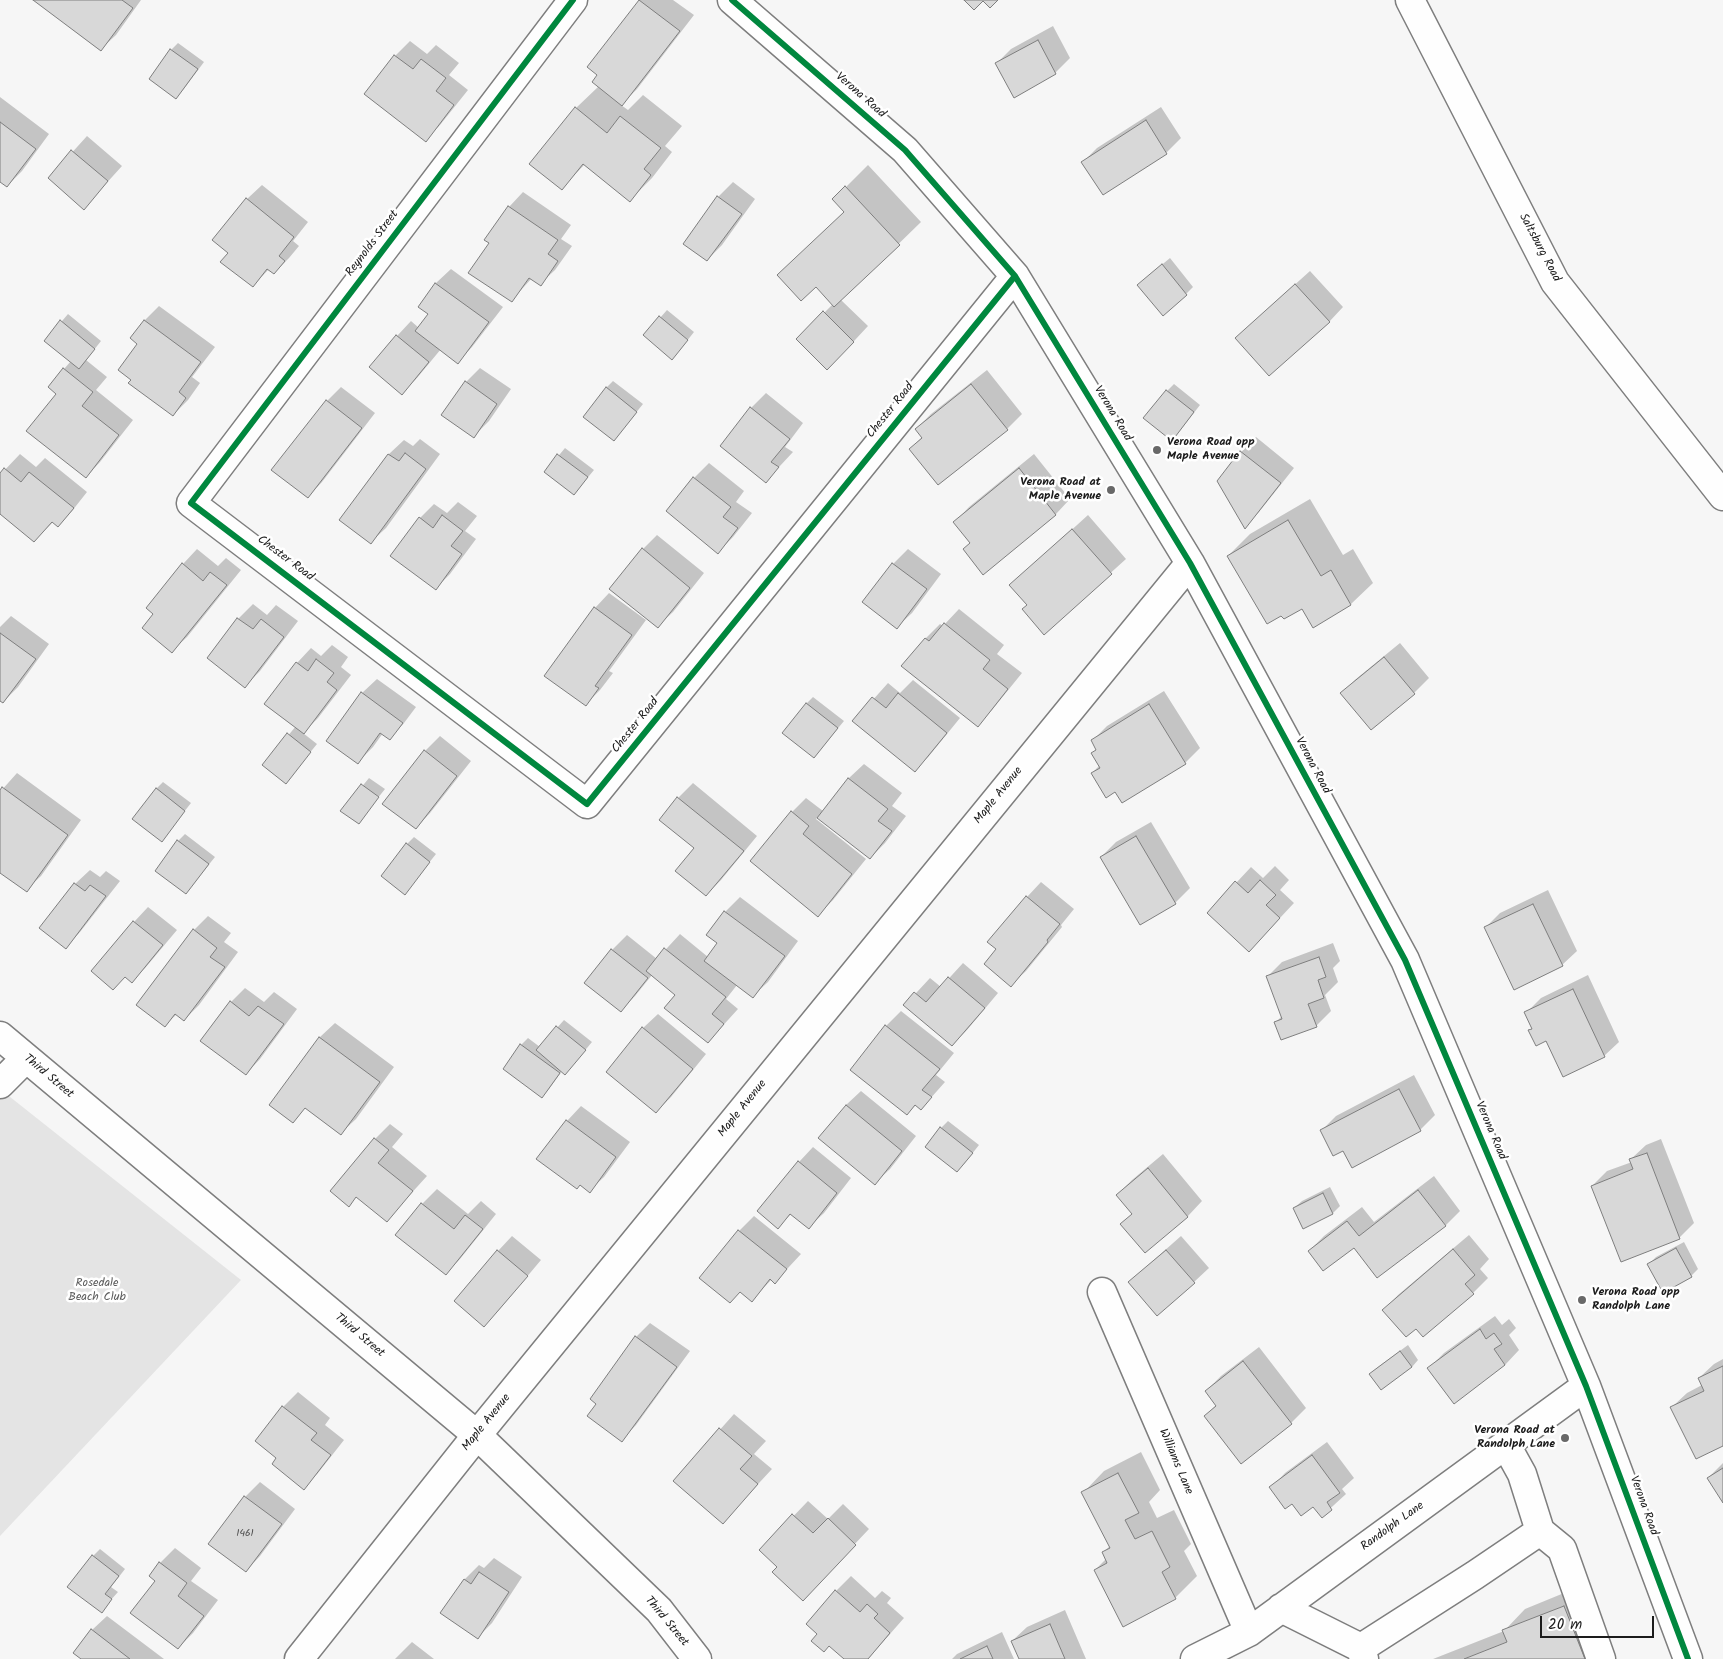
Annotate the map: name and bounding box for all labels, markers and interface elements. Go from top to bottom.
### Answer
street label: Verona Road [832,70,888,122]
street label: Reynolds Street [343,208,403,280]
street label: Saltsburg Road [1515,211,1563,285]
street label: Chester Road [864,380,918,442]
street label: Verona Road [1090,384,1134,444]
place label: Verona Road opp Maple Avenue [1167,436,1255,464]
marker: Verona Road opp Maple Avenue [1151,444,1163,456]
place label: Verona Road at Maple Avenue [1020,476,1101,504]
marker: Verona Road at Maple Avenue [1105,484,1117,496]
street label: Chester Road [254,533,316,585]
street label: Chester Road [609,695,663,757]
street label: Verona Road [1291,735,1333,797]
street label: Maple Avenue [972,765,1026,827]
street label: Third Street [20,1052,76,1102]
street label: Maple Avenue [716,1078,770,1140]
street label: Verona Road [1471,1100,1509,1162]
park label: Rosedale Beach Club [68,1277,126,1305]
place label: Verona Road opp Randolph Lane [1592,1286,1680,1314]
marker: Verona Road opp Randolph Lane [1576,1294,1588,1306]
street label: Third Street [331,1311,387,1361]
street label: Maple Avenue [460,1392,514,1454]
place label: Verona Road at Randolph Lane [1474,1424,1555,1452]
street label: Williams Lane [1155,1427,1195,1497]
marker: Verona Road at Randolph Lane [1559,1432,1571,1444]
street label: Verona Road [1626,1474,1660,1538]
street label: Randolph Lane [1359,1499,1427,1555]
house number: 1461 [236,1528,254,1540]
street label: Third Street [641,1594,691,1650]
scale bar [1543,1606,1657,1638]
text: 20 m [1548,1613,1582,1637]

